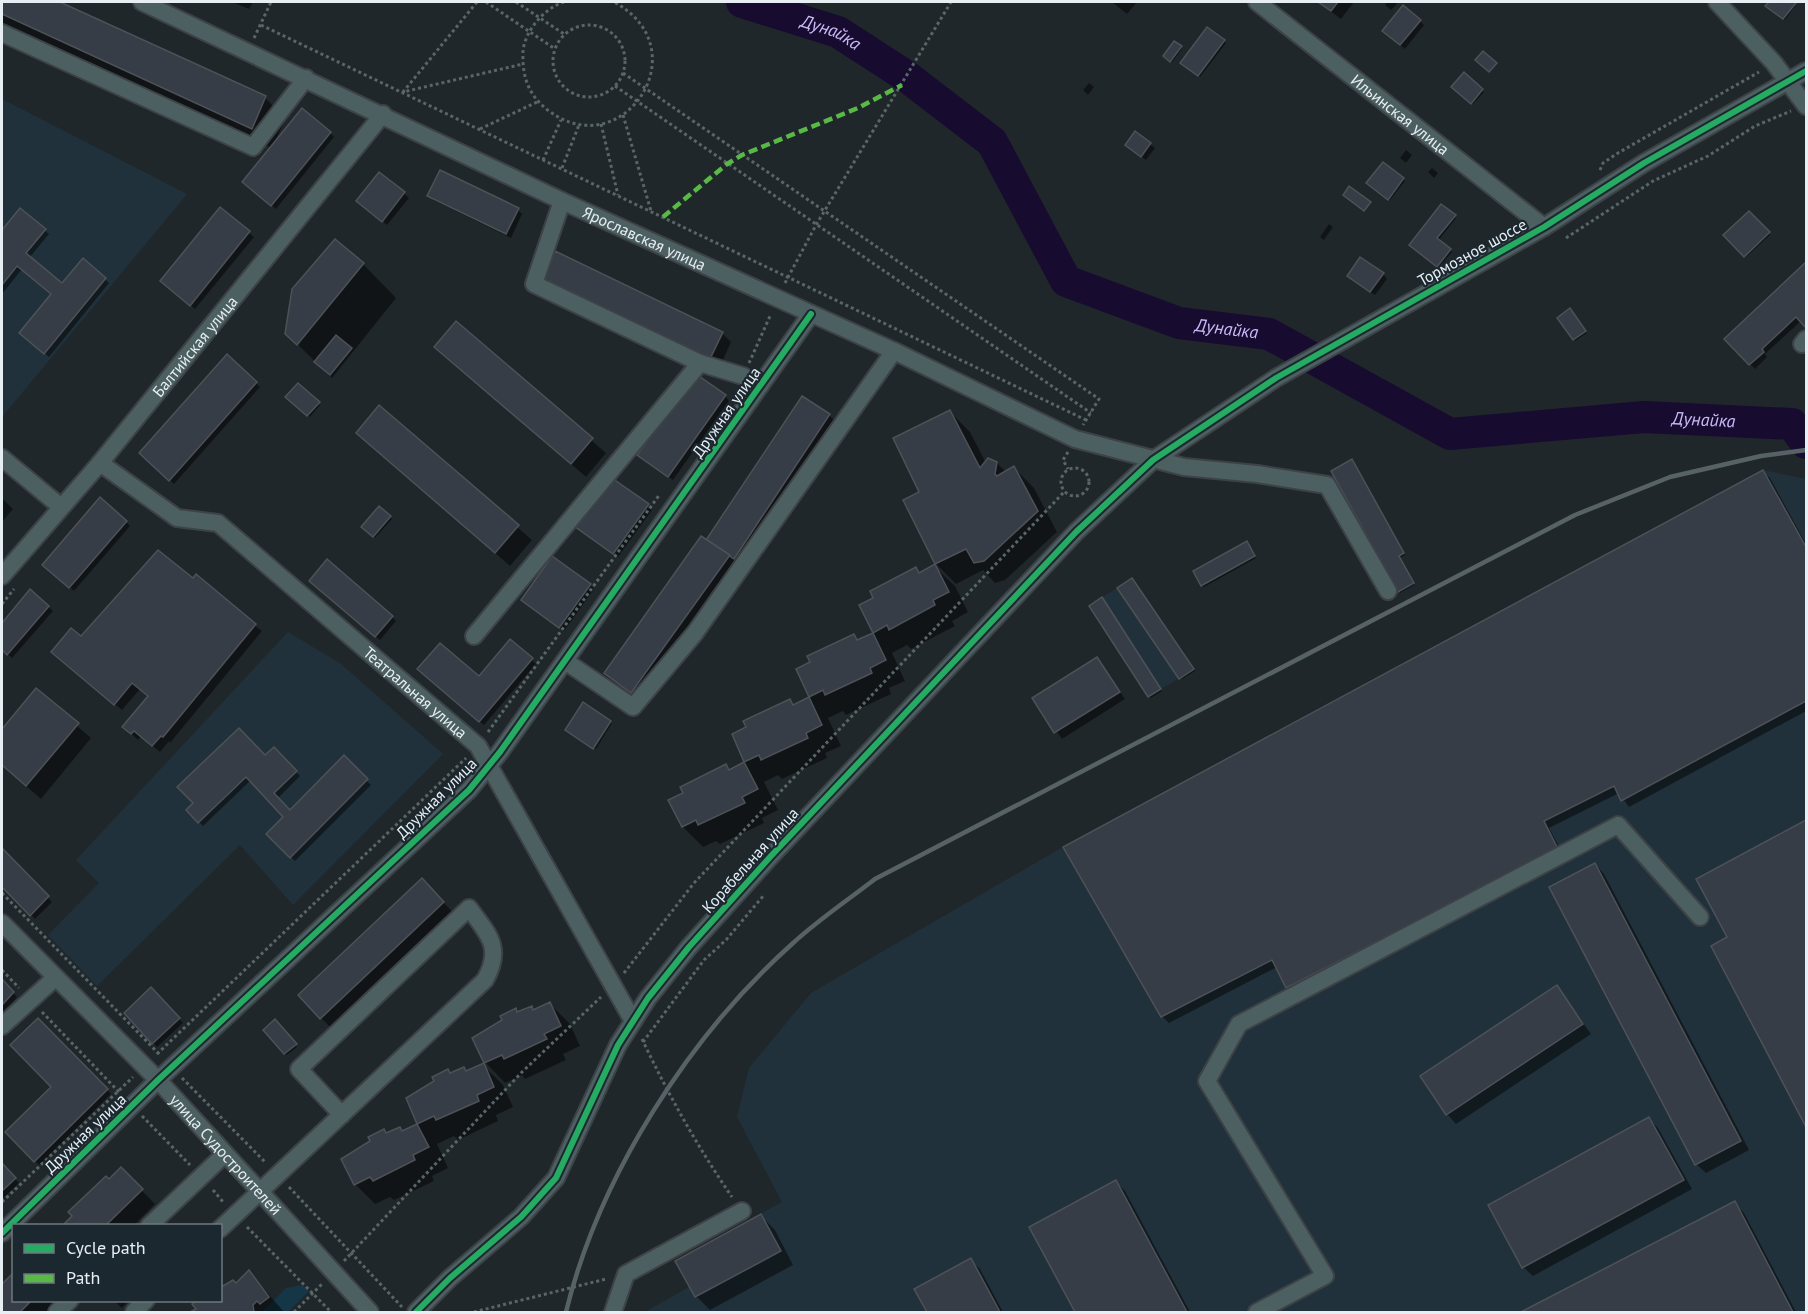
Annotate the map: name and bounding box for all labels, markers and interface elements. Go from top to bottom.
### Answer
water label: Дунайка [796,9,866,55]
street label: Ильинская улица [1347,70,1453,159]
street label: Ярославская улица [580,202,709,275]
street label: Тормозное шоссе [1414,214,1530,290]
street label: Балтийская улица [148,292,242,401]
water label: Дунайка [1192,313,1260,344]
street label: Дружная улица [687,363,765,461]
water label: Дунайка [1670,406,1736,432]
street label: Театральная улица [359,642,471,742]
street label: Дружная улица [391,753,481,843]
street label: Корабельная улица [697,803,803,917]
street label: Дружная улица [40,1089,130,1177]
street label: улица Судостроителей [166,1090,286,1219]
legend [12,1224,222,1302]
text: Cycle path [66,1236,146,1259]
text: Path [66,1266,100,1289]

